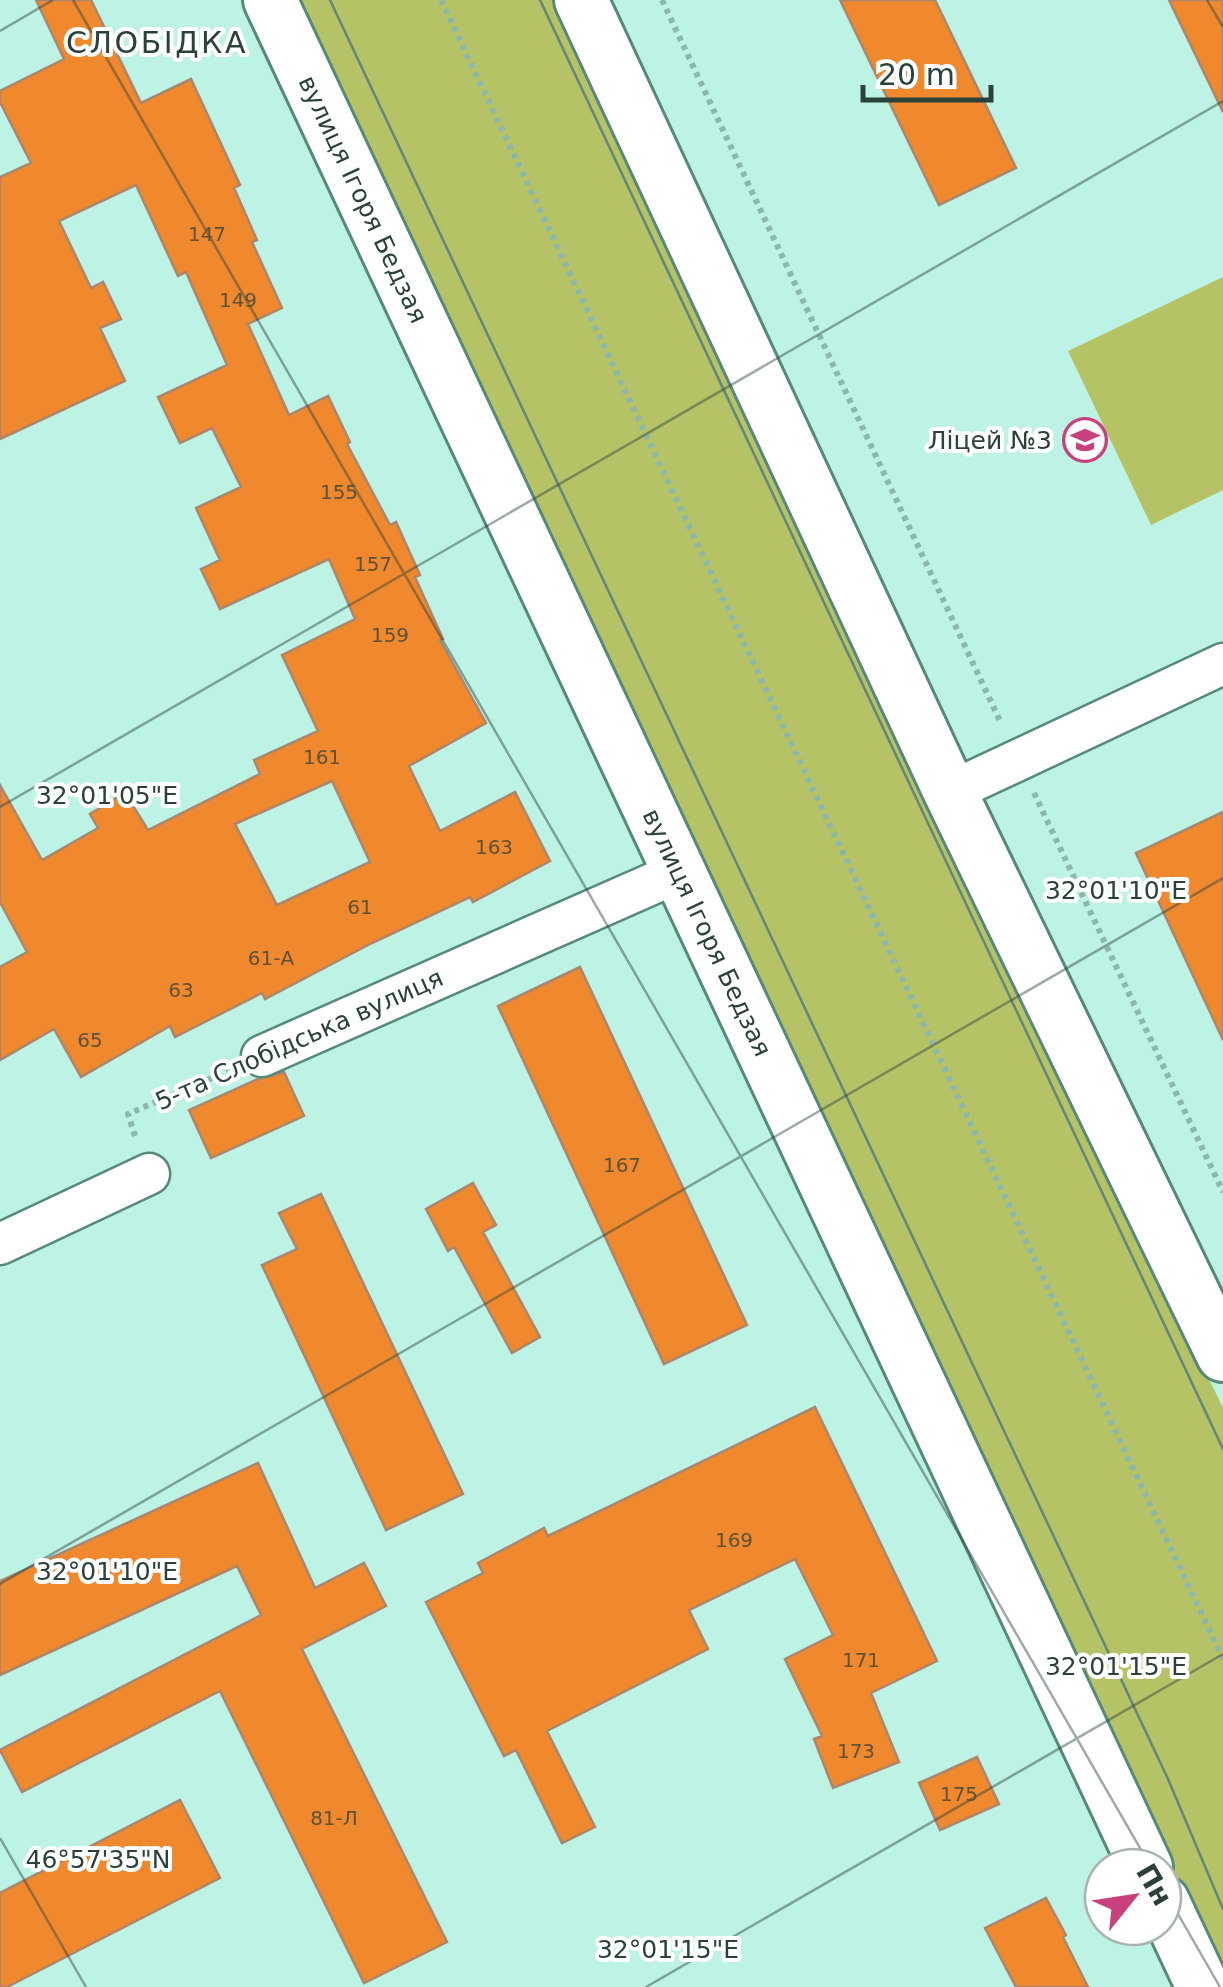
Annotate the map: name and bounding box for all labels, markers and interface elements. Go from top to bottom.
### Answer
district label: СЛОБІДКА [66,25,248,60]
scale bar [863,40,990,102]
text: 20 m [878,57,955,92]
street label: вулиця Ігоря Бедзая [293,71,433,328]
house number: 147 [188,222,226,246]
house number: 149 [219,288,257,312]
school or university icon: Ліцей №3 [1062,417,1108,463]
place label: Ліцей №3 [928,426,1052,455]
house number: 155 [320,480,358,504]
house number: 157 [354,552,392,576]
house number: 159 [371,623,409,647]
house number: 161 [303,745,341,769]
text: 32°01'05"E [36,781,178,810]
street label: вулиця Ігоря Бедзая [637,804,778,1061]
house number: 163 [475,835,513,859]
text: 32°01'10"E [1045,876,1187,905]
house number: 61 [347,895,373,919]
house number: 61-А [248,946,294,970]
street label: 5-та Слобідська вулиця [151,963,448,1116]
house number: 63 [168,978,194,1002]
house number: 65 [77,1028,103,1052]
house number: 167 [603,1153,641,1177]
house number: 169 [715,1528,753,1552]
text: 32°01'10"E [36,1557,178,1586]
house number: 171 [842,1648,880,1672]
text: 32°01'15"E [1045,1652,1187,1681]
house number: 173 [837,1739,875,1763]
house number: 175 [940,1782,978,1806]
house number: 81-Л [310,1806,358,1830]
text: 46°57'35"N [25,1845,171,1874]
north arrow [1083,1847,1183,1947]
text: Пн [1129,1858,1179,1912]
text: 32°01'15"E [597,1935,739,1964]

